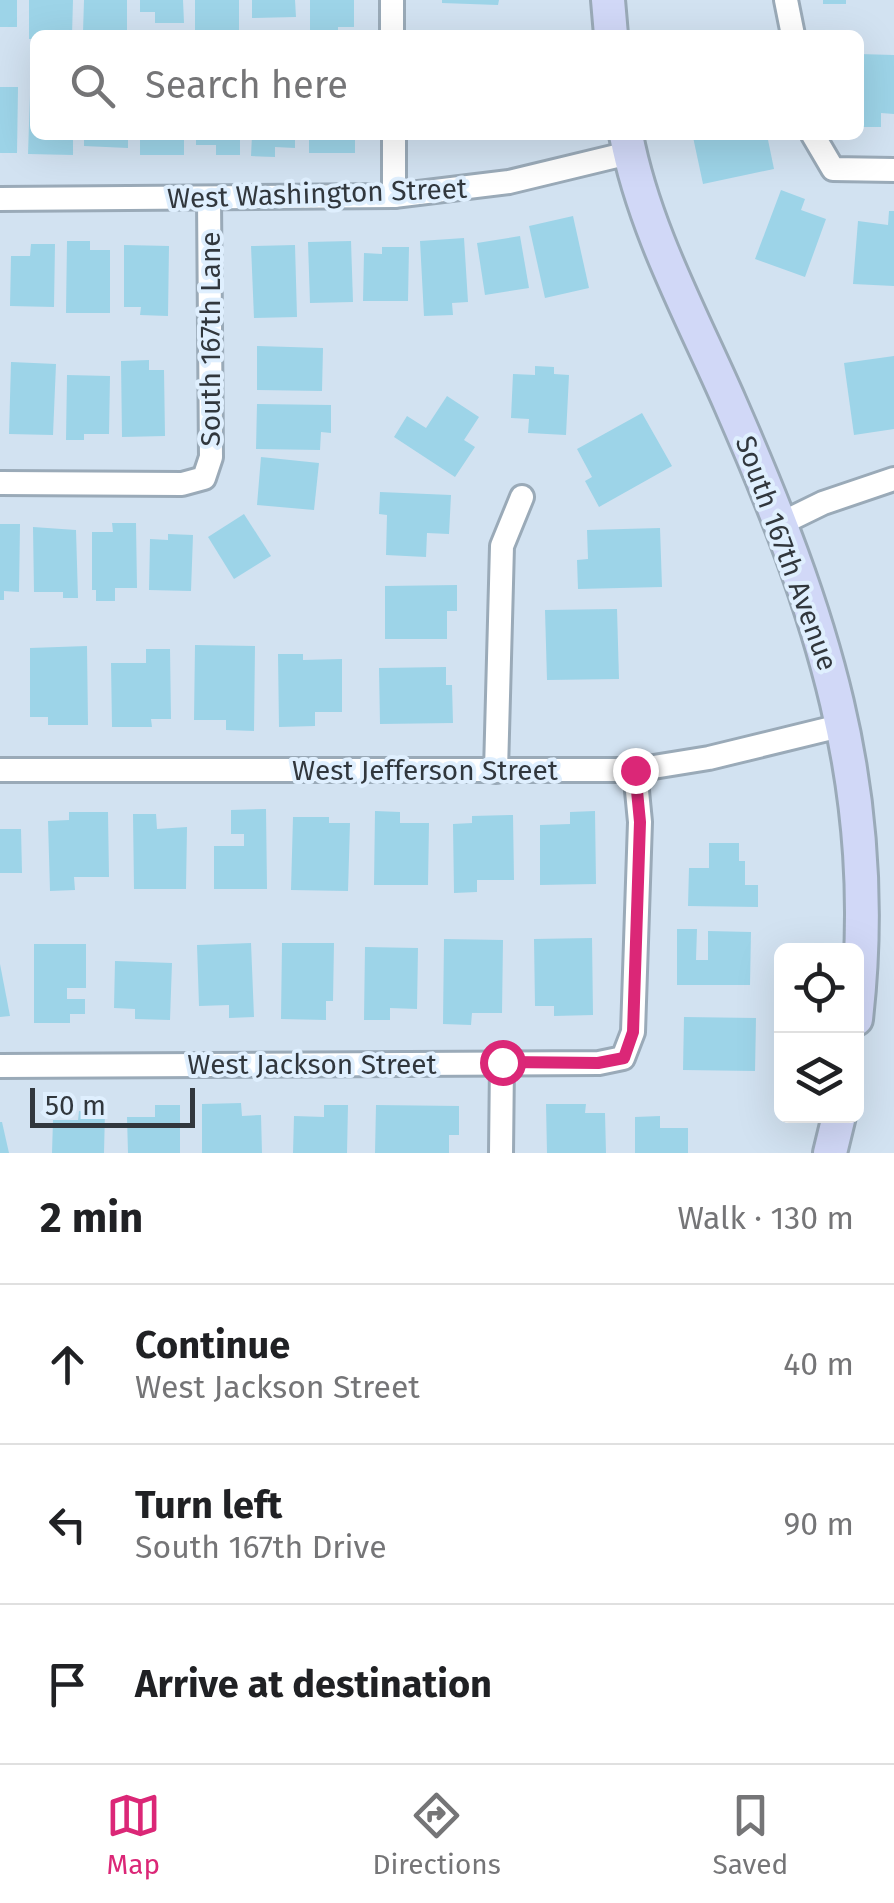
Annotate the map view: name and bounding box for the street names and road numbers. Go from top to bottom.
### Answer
street label: West Washington Street [166,172,468,215]
street label: South 167th Lane [194,231,227,447]
street label: South 167th Avenue [729,431,844,675]
street label: West Jefferson Street [292,754,559,787]
street label: West Jackson Street [187,1048,438,1081]

